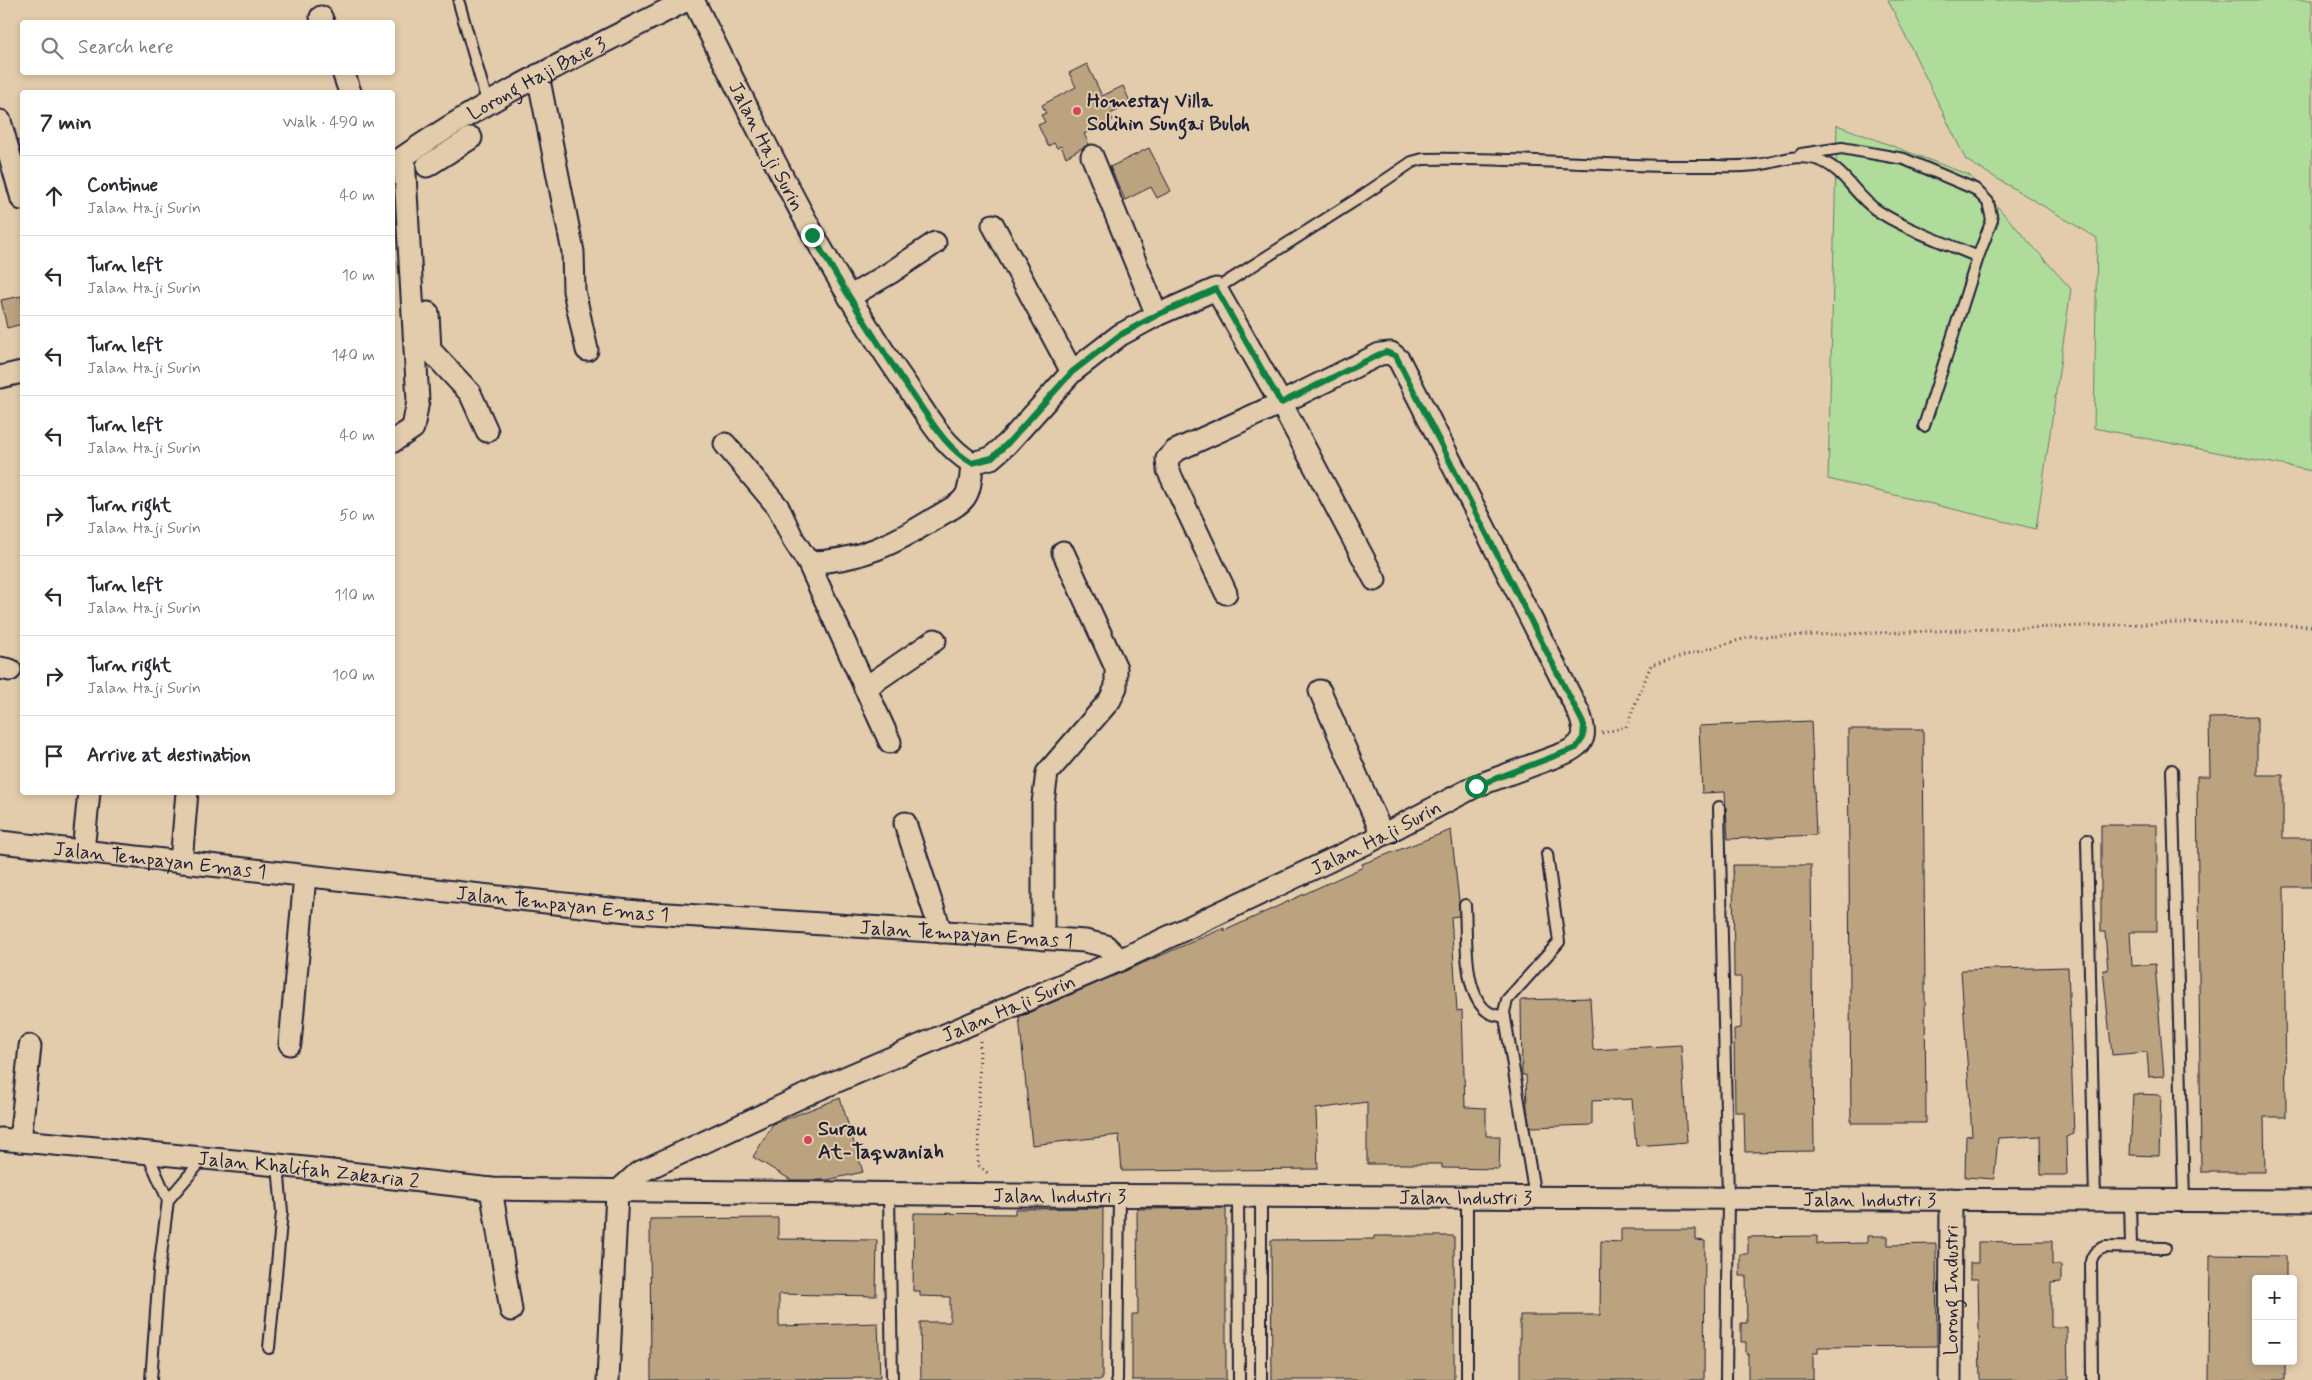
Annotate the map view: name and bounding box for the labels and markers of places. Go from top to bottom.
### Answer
place label: Homestay Villa Solihin Sungai Buloh [1087,88,1250,140]
marker: Homestay Villa Solihin Sungai Buloh [1071,105,1083,117]
place label: Surau At-Taqwaniah [818,1116,944,1166]
marker: Surau At-Taqwaniah [802,1134,814,1146]

